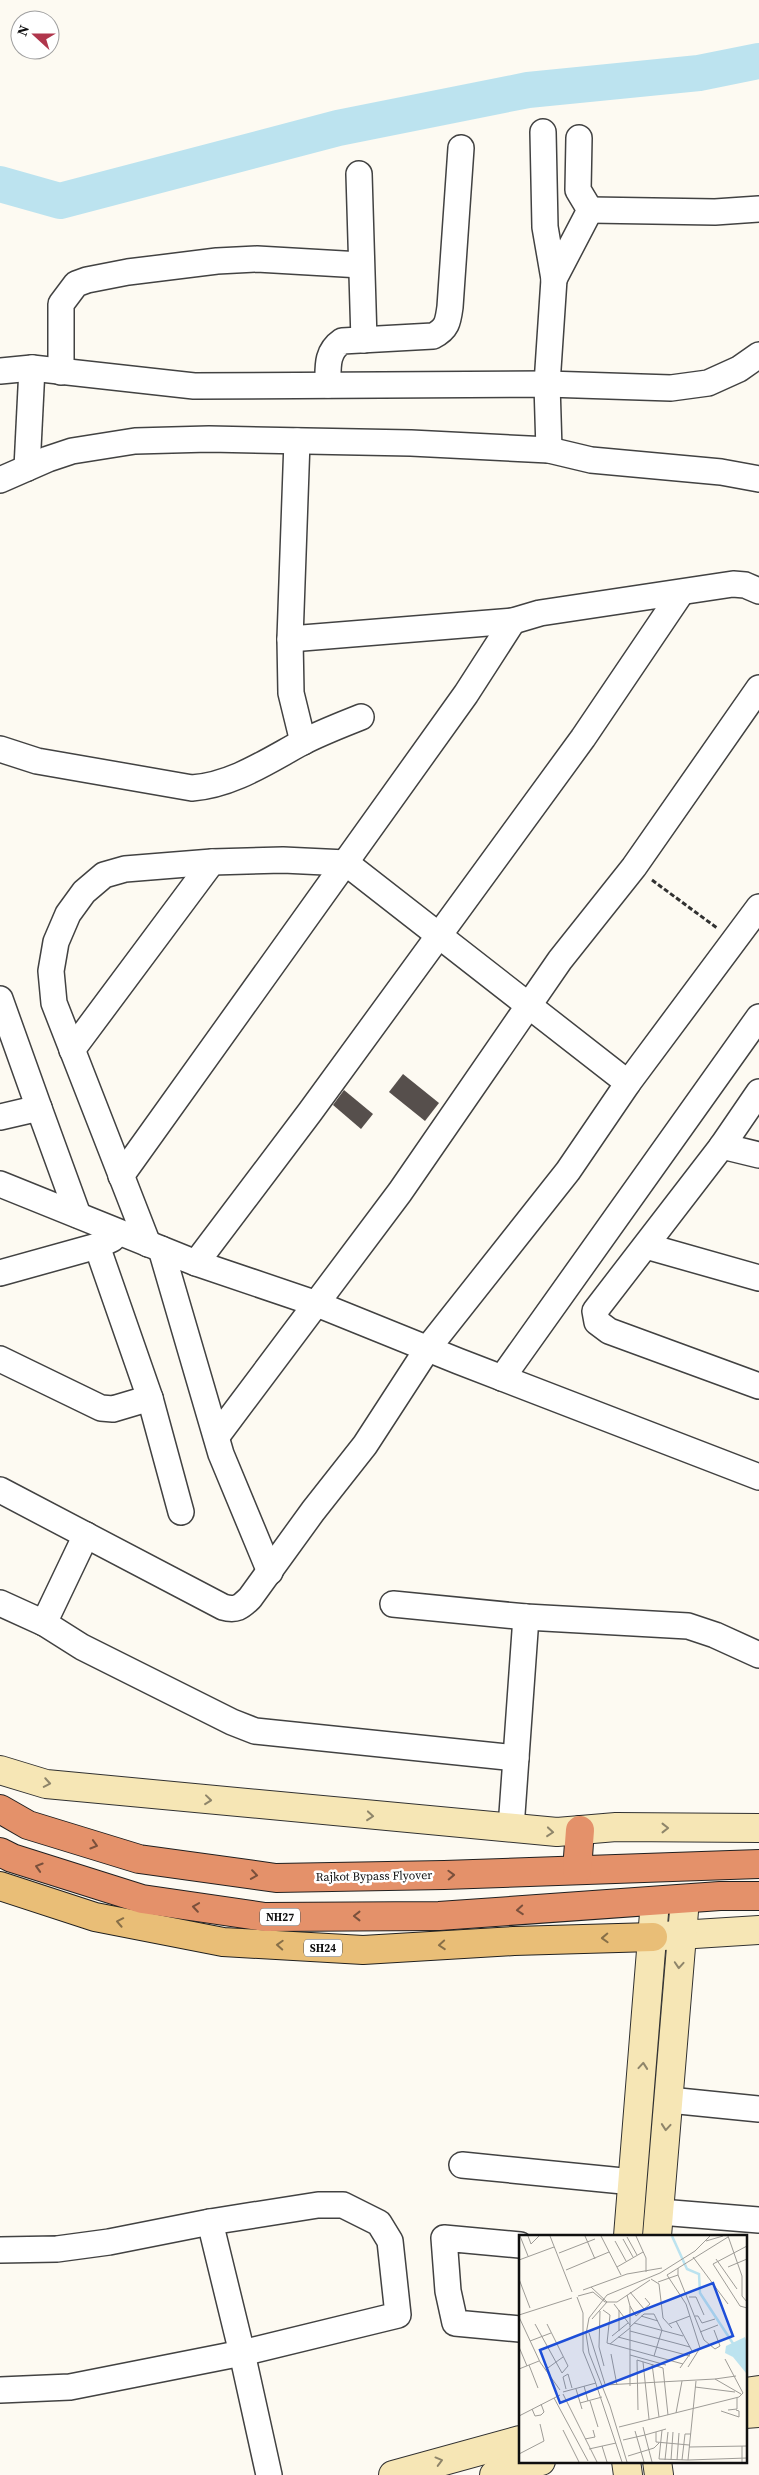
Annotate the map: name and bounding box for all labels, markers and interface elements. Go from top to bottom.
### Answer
north arrow [10,10,60,60]
text: N [12,22,34,39]
one-way arrow [43,1778,51,1788]
one-way arrow [205,1794,213,1805]
one-way arrow [367,1810,375,1821]
one-way arrow [662,1823,669,1833]
one-way arrow [546,1826,554,1837]
one-way arrow [90,1839,98,1849]
one-way arrow [35,1862,43,1872]
street label: Rajkot Bypass Flyover [316,1867,432,1885]
one-way arrow [249,1869,258,1879]
one-way arrow [448,1870,455,1880]
one-way arrow [191,1902,199,1913]
one-way arrow [515,1905,523,1916]
road number: NH27 [260,1908,300,1925]
one-way arrow [353,1911,361,1921]
one-way arrow [115,1917,124,1928]
one-way arrow [600,1933,608,1943]
one-way arrow [276,1940,284,1951]
road number: SH24 [304,1940,342,1956]
one-way arrow [438,1940,446,1951]
one-way arrow [674,1961,685,1969]
one-way arrow [637,2061,648,2069]
one-way arrow [661,2123,672,2131]
inset map [519,2235,746,2462]
one-way arrow [435,2457,443,2467]

